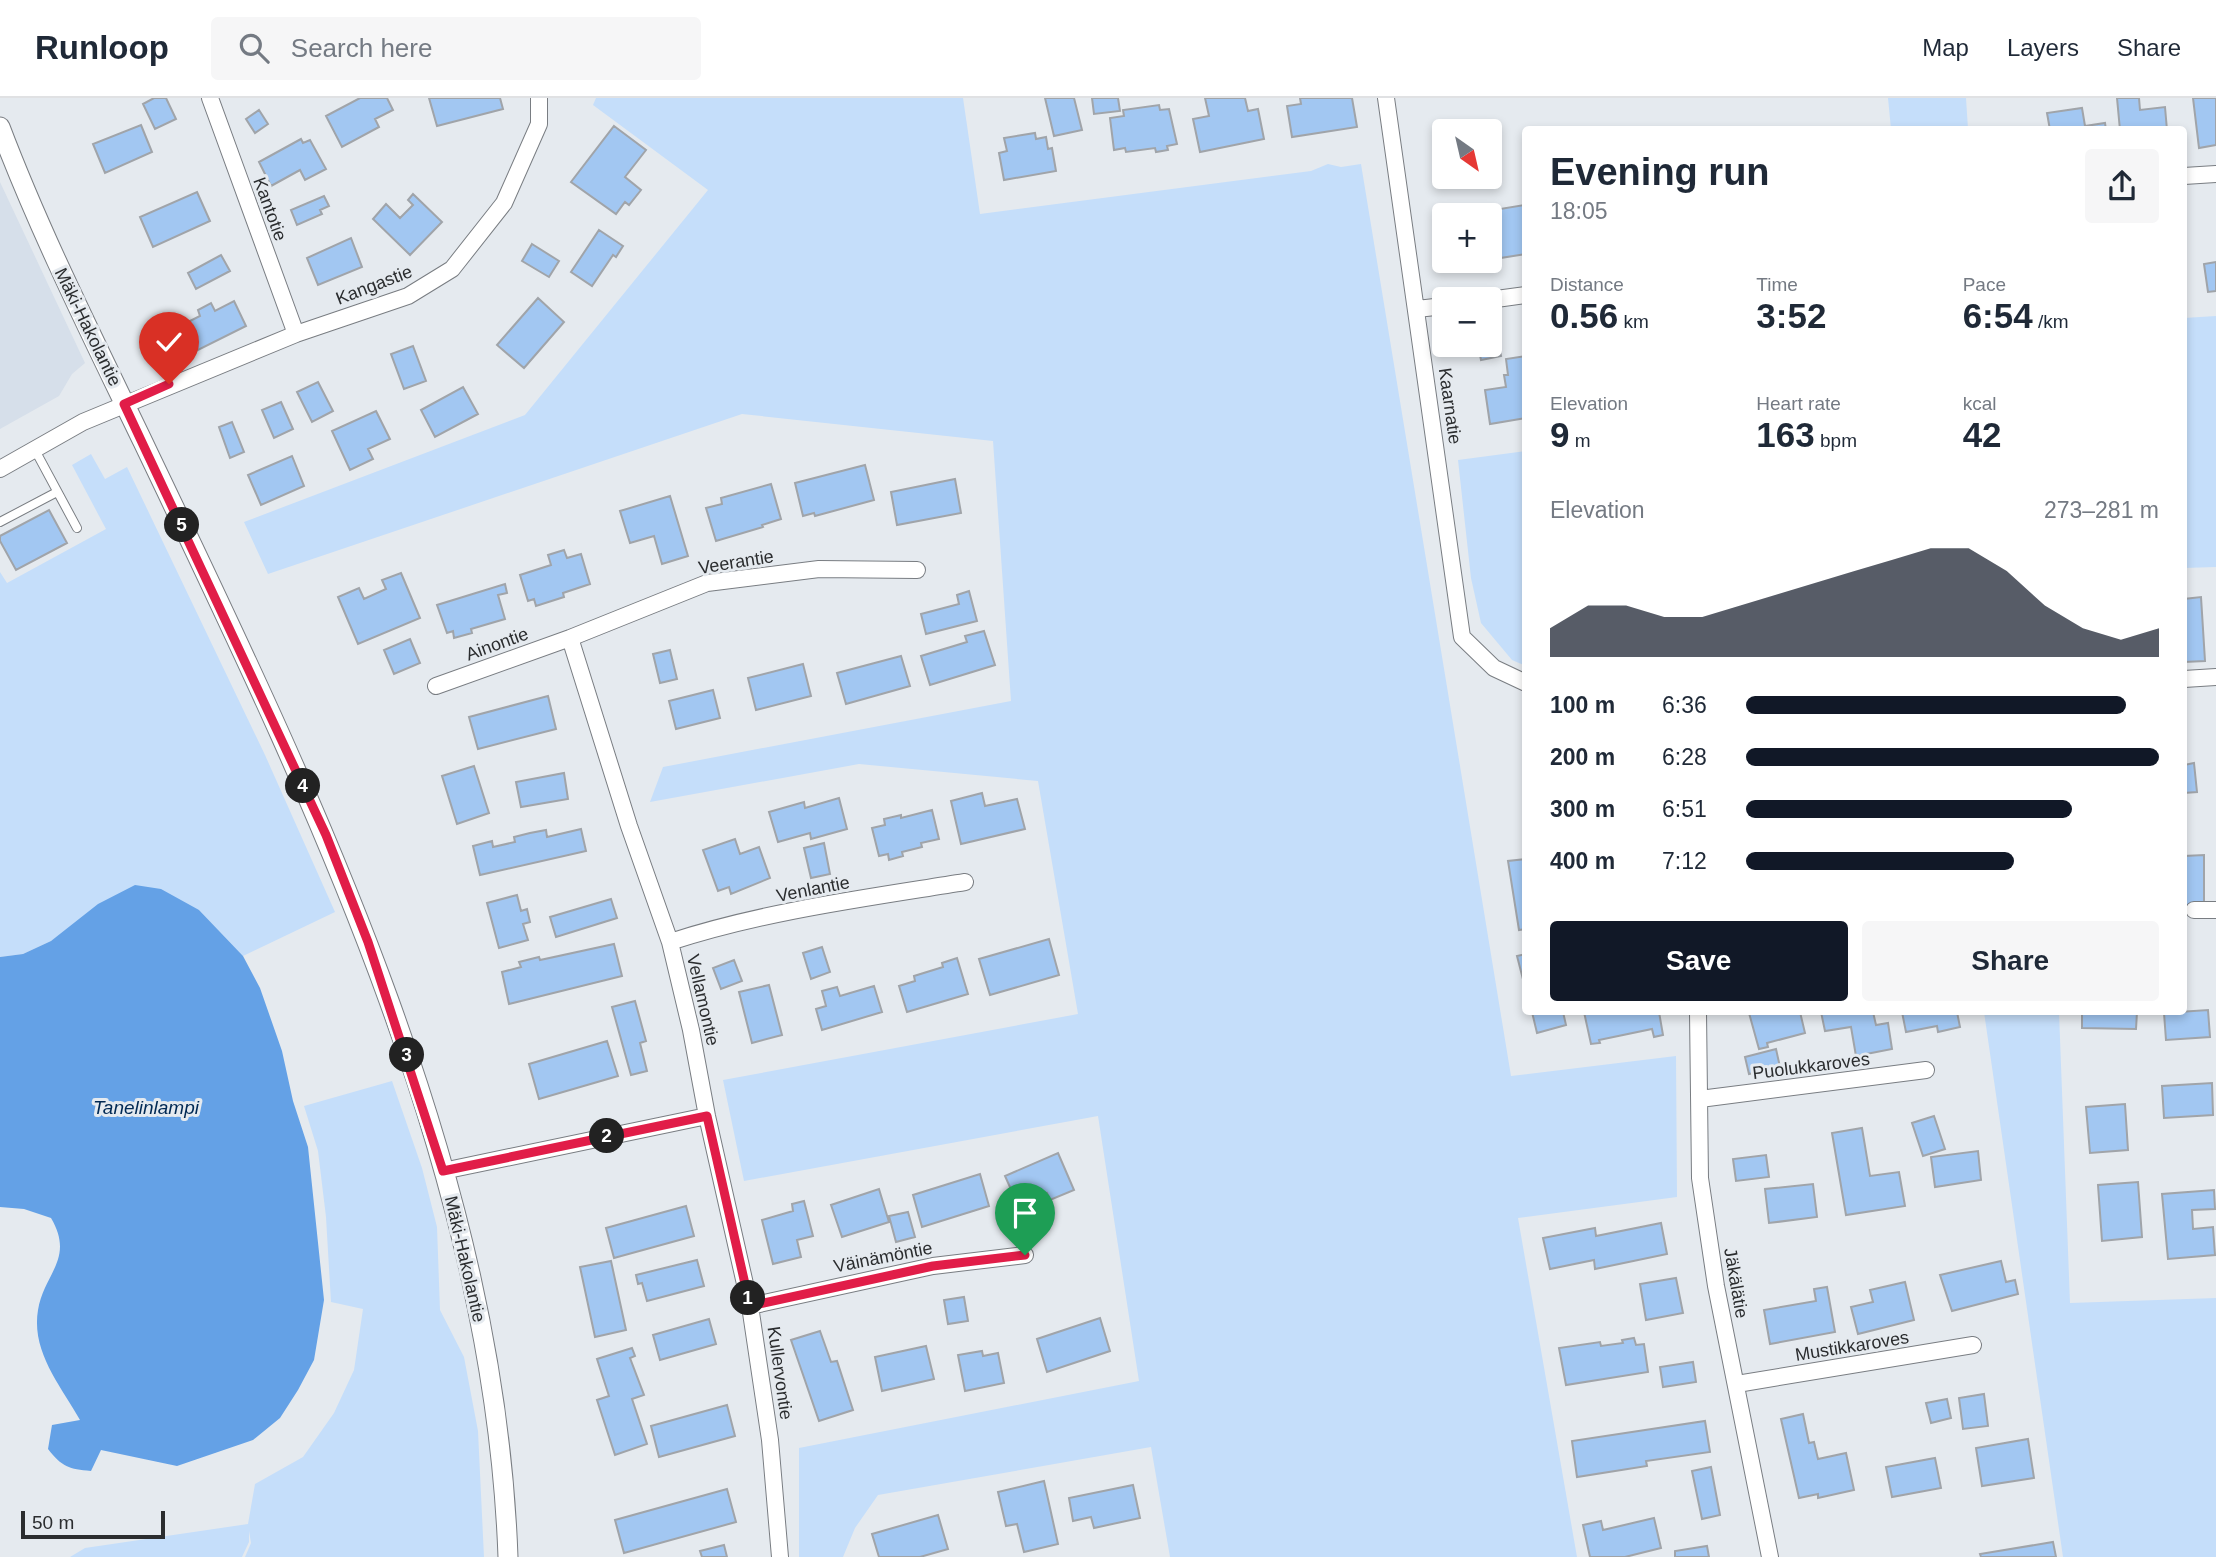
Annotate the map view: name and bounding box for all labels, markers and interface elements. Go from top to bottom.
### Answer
search box [211,17,701,80]
text: Runloop [35,29,169,66]
icon: search [235,29,273,67]
text: Search here [291,33,432,63]
text: Map [1922,34,1969,61]
text: Layers [2007,34,2079,61]
text: Share [2117,34,2181,61]
north arrow [1432,119,1502,189]
map controls [1432,119,1502,357]
button: share [2085,149,2159,223]
text: Evening run [1550,151,1770,193]
street label: Kantotie [249,175,291,243]
text: 18:05 [1550,198,1608,224]
button: + [1432,203,1502,273]
street label: Kangastie [333,261,415,309]
street label: Mäki-Hakolantie [51,265,125,389]
text: Distance [1550,274,1624,295]
text: Time [1756,274,1798,295]
text: Pace [1963,274,2006,295]
button: − [1432,287,1502,357]
text: 0.56 [1550,296,1618,335]
text: 3:52 [1756,296,1826,335]
text: 6:54 [1963,296,2033,335]
text: km [1618,311,1649,332]
text: /km [2033,311,2069,332]
pin [139,312,199,384]
icon: check [150,323,188,361]
street label: Kaarnatie [1435,366,1465,446]
text: Elevation [1550,393,1628,414]
text: Heart rate [1756,393,1841,414]
text: kcal [1963,393,1996,414]
text: 9 [1550,415,1569,454]
text: 163 [1756,415,1815,454]
text: 42 [1963,415,2002,454]
text: m [1569,430,1591,451]
text: bpm [1815,430,1857,451]
text: Elevation [1550,497,1645,523]
text: 273–281 m [2044,497,2159,523]
pin: 5 [164,508,200,542]
text: 5 [176,514,187,535]
street label: Veerantie [697,546,775,578]
street label: Ainontie [463,623,531,665]
text: 100 m [1550,692,1615,718]
text: 6:36 [1662,692,1707,718]
text: 200 m [1550,744,1615,770]
text: 6:28 [1662,744,1707,770]
pin: 4 [286,768,320,804]
text: 4 [297,775,308,796]
text: 300 m [1550,796,1615,822]
text: 6:51 [1662,796,1707,822]
text: 400 m [1550,848,1615,874]
text: 7:12 [1662,848,1707,874]
street label: Venlantie [775,872,851,906]
button: Save [1550,921,1848,1001]
button: Share [1862,921,2159,1001]
street label: Vellamontie [683,952,723,1048]
pin: 3 [390,1038,424,1072]
text: 3 [401,1044,412,1065]
street label: Puolukkaroves [1751,1049,1871,1083]
water label: Tanelinlampi [93,1097,200,1118]
pin: 2 [590,1118,624,1154]
text: 2 [601,1125,612,1146]
pin [995,1183,1055,1255]
street label: Mäki-Hakolantie [441,1194,489,1324]
icon: arrive [1006,1194,1044,1232]
street label: Väinämöntie [832,1238,934,1276]
street label: Jäkälätie [1720,1246,1752,1320]
pin: 1 [730,1280,766,1316]
text: 1 [742,1287,753,1308]
street label: Kullervontie [764,1325,796,1421]
street label: Mustikkaroves [1794,1327,1910,1365]
scale bar [21,1508,164,1540]
text: 50 m [32,1512,74,1533]

